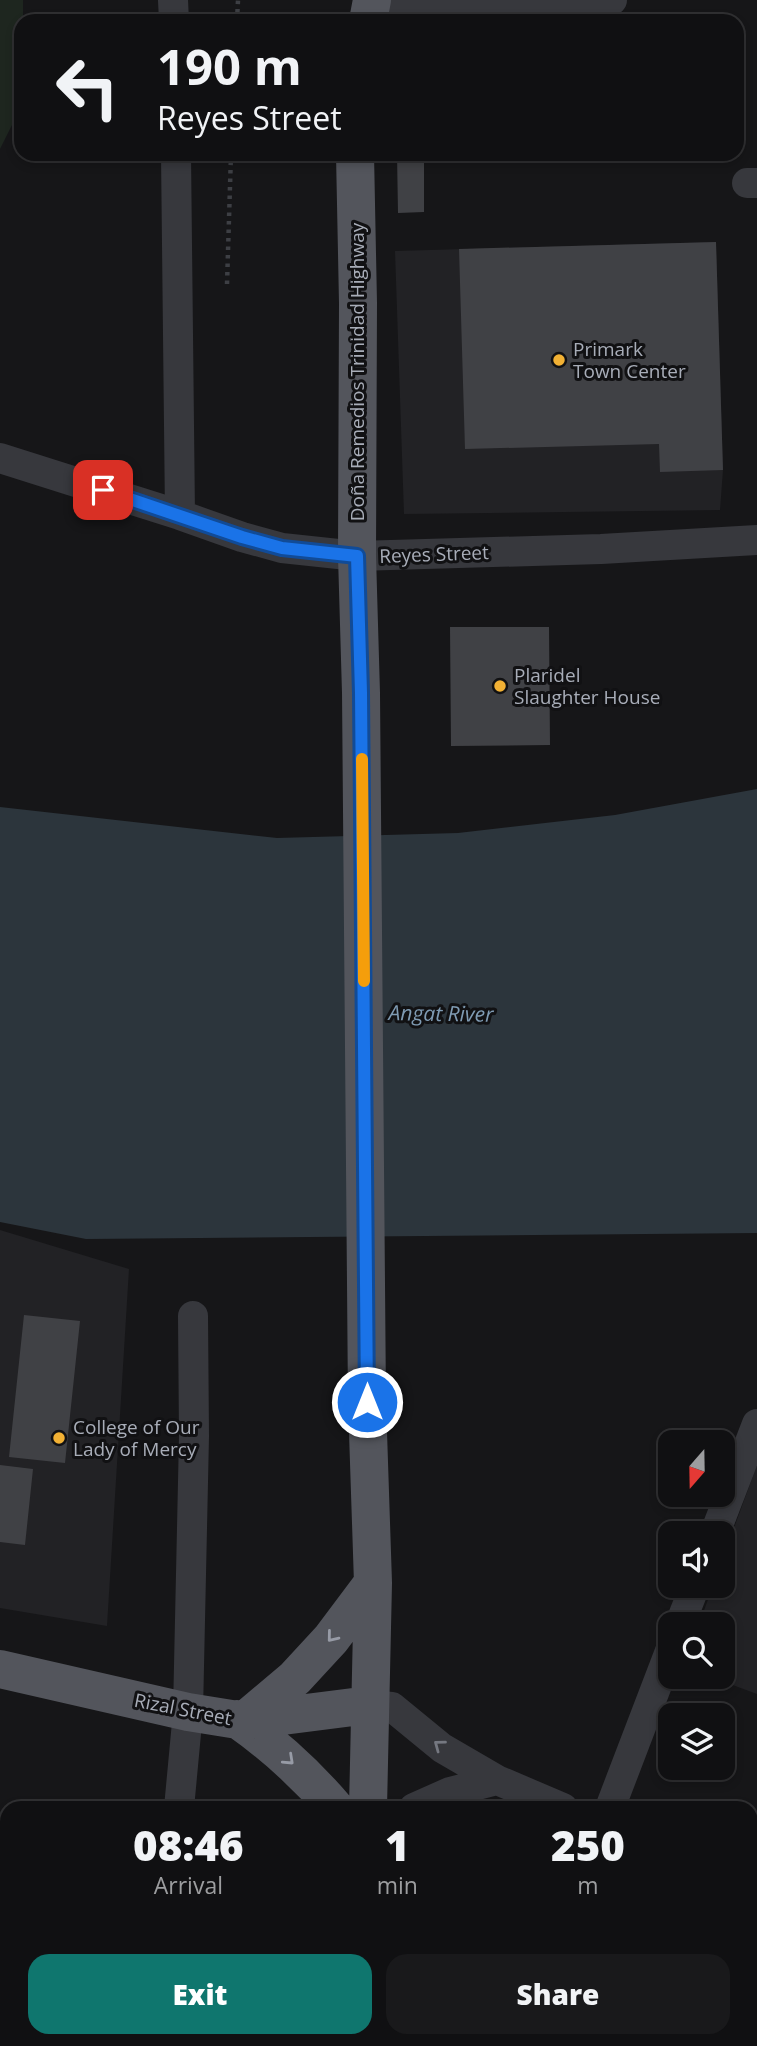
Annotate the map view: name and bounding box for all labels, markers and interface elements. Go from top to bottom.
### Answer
text: 190 m [157,33,302,99]
icon: left [42,42,133,133]
text: Reyes Street [157,96,342,139]
street label: Doña Remedios Trinidad Highway [344,222,370,521]
place label: Primark Town Center [573,336,686,384]
marker: Primark Town Center [551,352,567,368]
pin [73,460,133,520]
icon: arrive [84,471,122,509]
street label: Reyes Street [379,539,489,569]
place label: Plaridel Slaughter House [514,662,660,710]
marker: Plaridel Slaughter House [492,678,508,694]
water label: Angat River [386,998,494,1028]
position arrow [330,1365,404,1439]
place label: College of Our Lady of Mercy [73,1414,200,1462]
marker: College of Our Lady of Mercy [51,1430,67,1446]
north arrow [658,1430,735,1507]
map controls [658,1430,735,1780]
button: sound [658,1521,735,1598]
button: search [658,1612,735,1689]
one-way arrow [327,1629,340,1641]
street label: Rizal Street [132,1687,234,1731]
button: layers [658,1703,735,1780]
one-way arrow [434,1740,446,1753]
one-way arrow [281,1751,294,1764]
text: 08:46 [133,1816,244,1873]
text: 1 [385,1816,410,1873]
text: 250 [551,1816,625,1873]
text: Arrival [154,1869,223,1901]
text: min [377,1869,418,1901]
text: m [577,1869,599,1901]
button: Exit [28,1954,372,2034]
button: Share [386,1954,730,2034]

